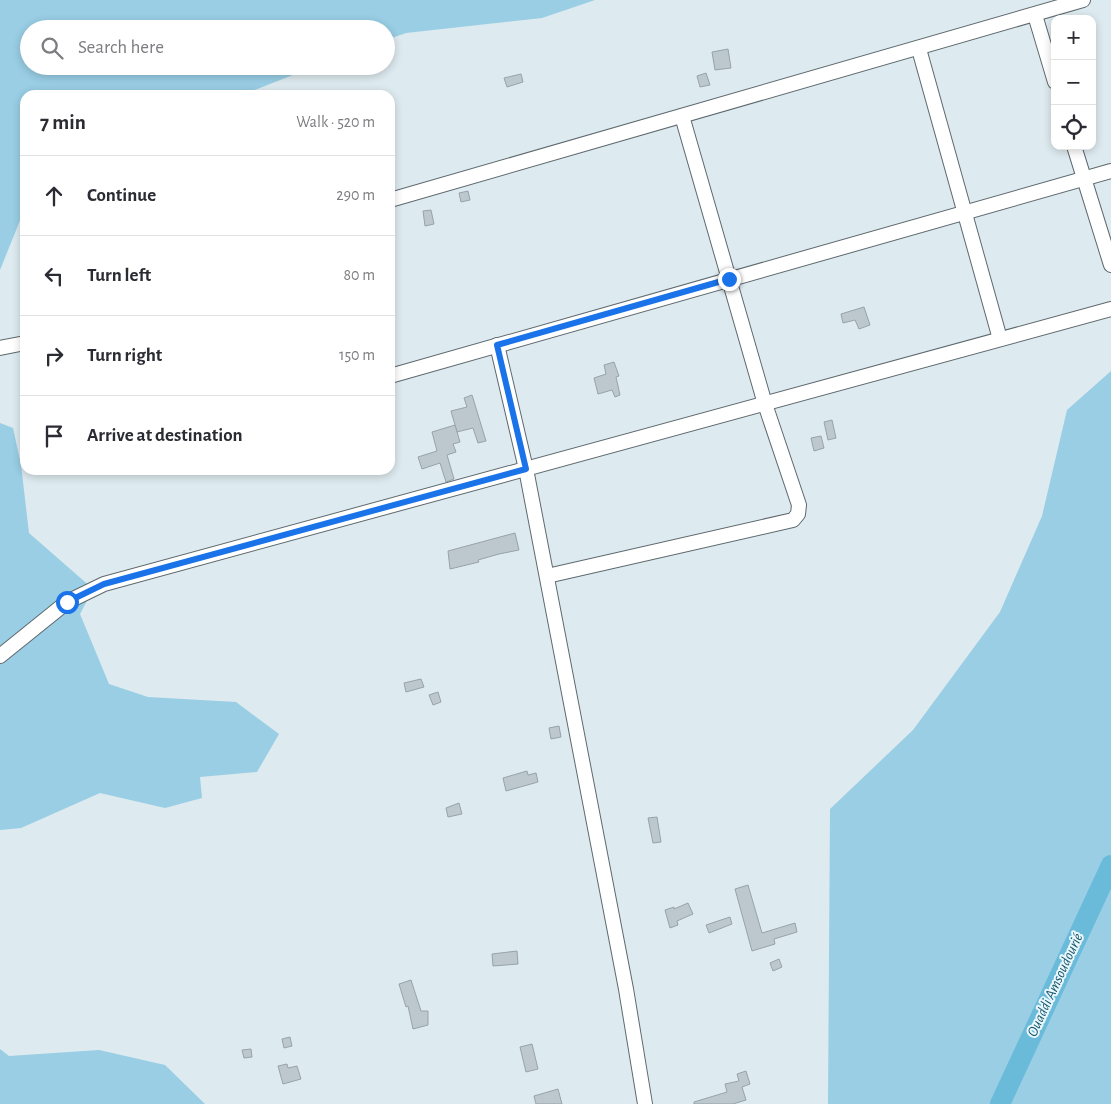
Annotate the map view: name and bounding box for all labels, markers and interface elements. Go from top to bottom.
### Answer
map controls [1051,15,1096,150]
button: + [1051,15,1096,60]
search box [20,20,395,75]
icon: search [38,34,66,62]
text: Search here [78,38,164,57]
button: − [1051,60,1096,105]
button: locate [1051,105,1096,150]
text: 7 min [40,112,86,133]
text: Walk · 520 m [296,114,375,130]
icon: ahead [40,182,68,210]
text: Continue [87,186,156,205]
text: 290 m [336,187,375,203]
icon: left [40,262,68,290]
text: Turn left [87,266,151,285]
text: 80 m [344,267,375,283]
route end [718,268,741,291]
icon: right [40,342,68,370]
text: Turn right [87,346,162,365]
text: 150 m [339,347,375,363]
icon: arrive [40,422,68,450]
text: Arrive at destination [87,426,243,445]
route start [56,591,79,614]
water label: Ouaddi Amsoudourié [1025,931,1086,1039]

